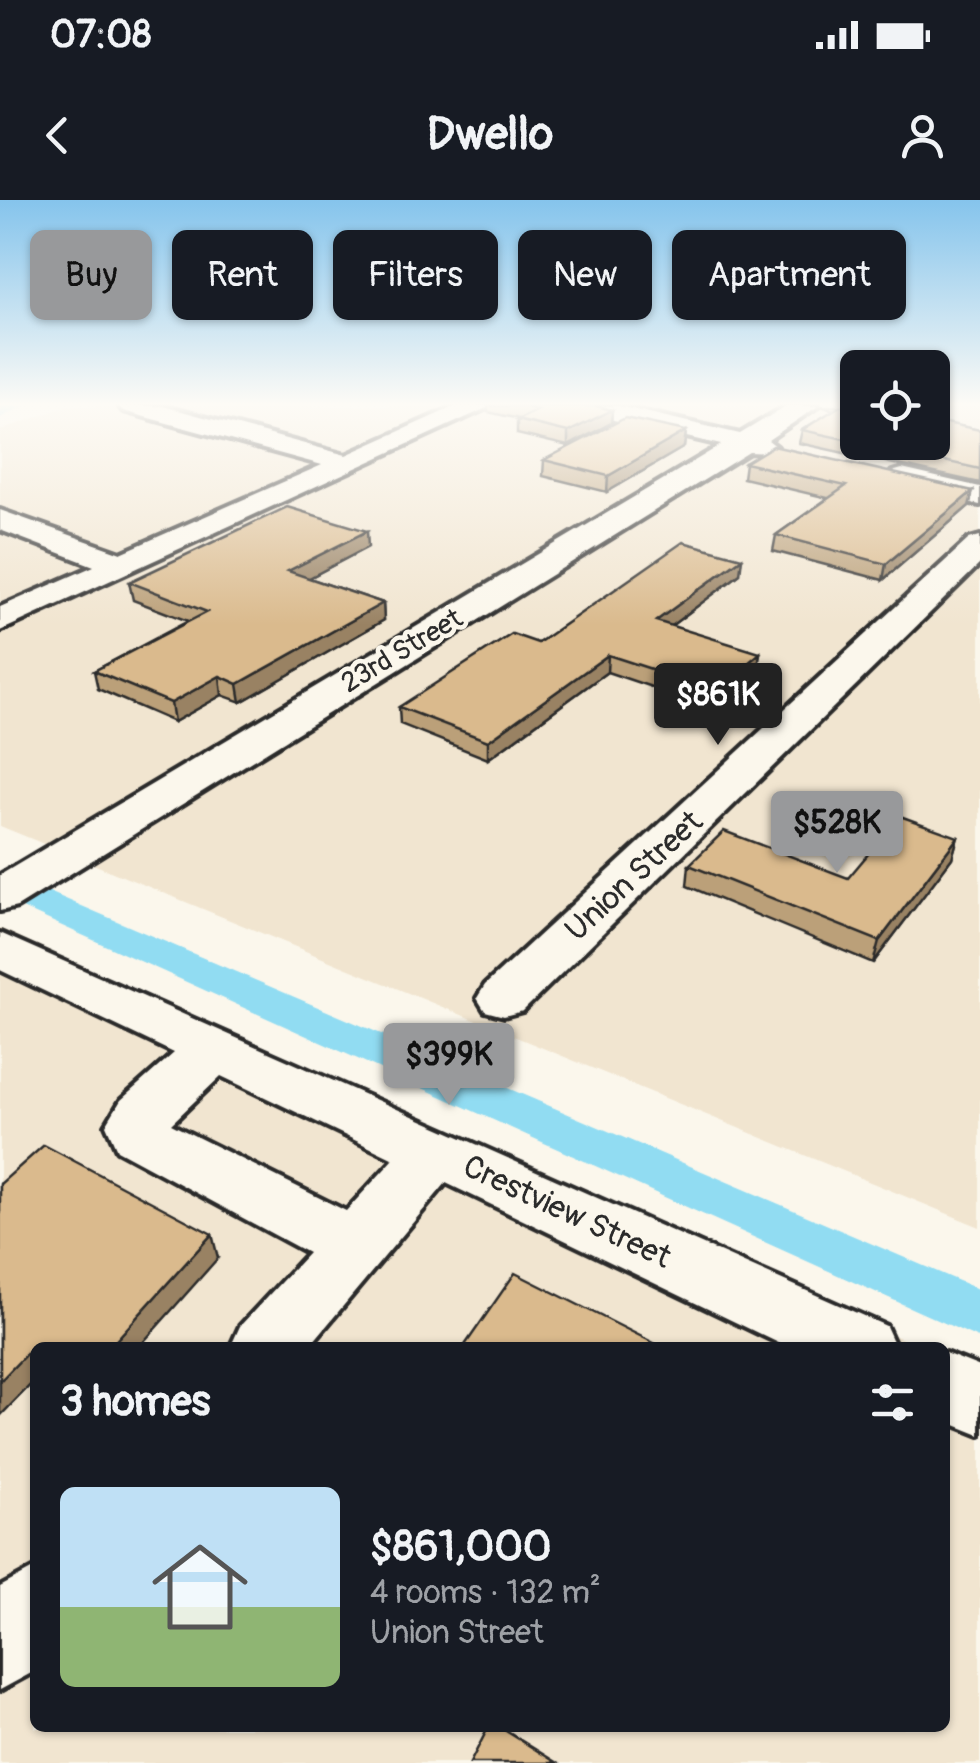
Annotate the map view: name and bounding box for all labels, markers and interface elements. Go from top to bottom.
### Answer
text: 07:08 [50,11,151,59]
text: Dwello [427,107,553,163]
icon: back [30,108,85,163]
icon: person [895,108,950,163]
chip: Buy [30,230,152,320]
chip: Rent [172,230,313,320]
chip: Filters [333,230,498,320]
chip: New [518,230,652,320]
chip: Apartment [672,230,906,320]
map controls [840,350,950,460]
button: locate [840,350,950,460]
street label: 23rd Street [335,601,470,701]
pin: $861K [648,663,788,748]
text: $861K [676,675,760,715]
pin: $528K [767,791,907,876]
street label: Union Street [557,802,711,950]
text: $528K [793,803,881,843]
pin: $399K [379,1023,519,1108]
text: $399K [405,1035,493,1075]
street label: Crestview Street [457,1146,677,1278]
icon: filters [865,1375,920,1430]
text: 3 homes [60,1376,210,1428]
text: $861,000 [370,1521,552,1573]
icon: home [140,1527,260,1647]
text: 4 rooms · 132 m² [370,1573,601,1613]
text: Union Street [370,1613,544,1653]

